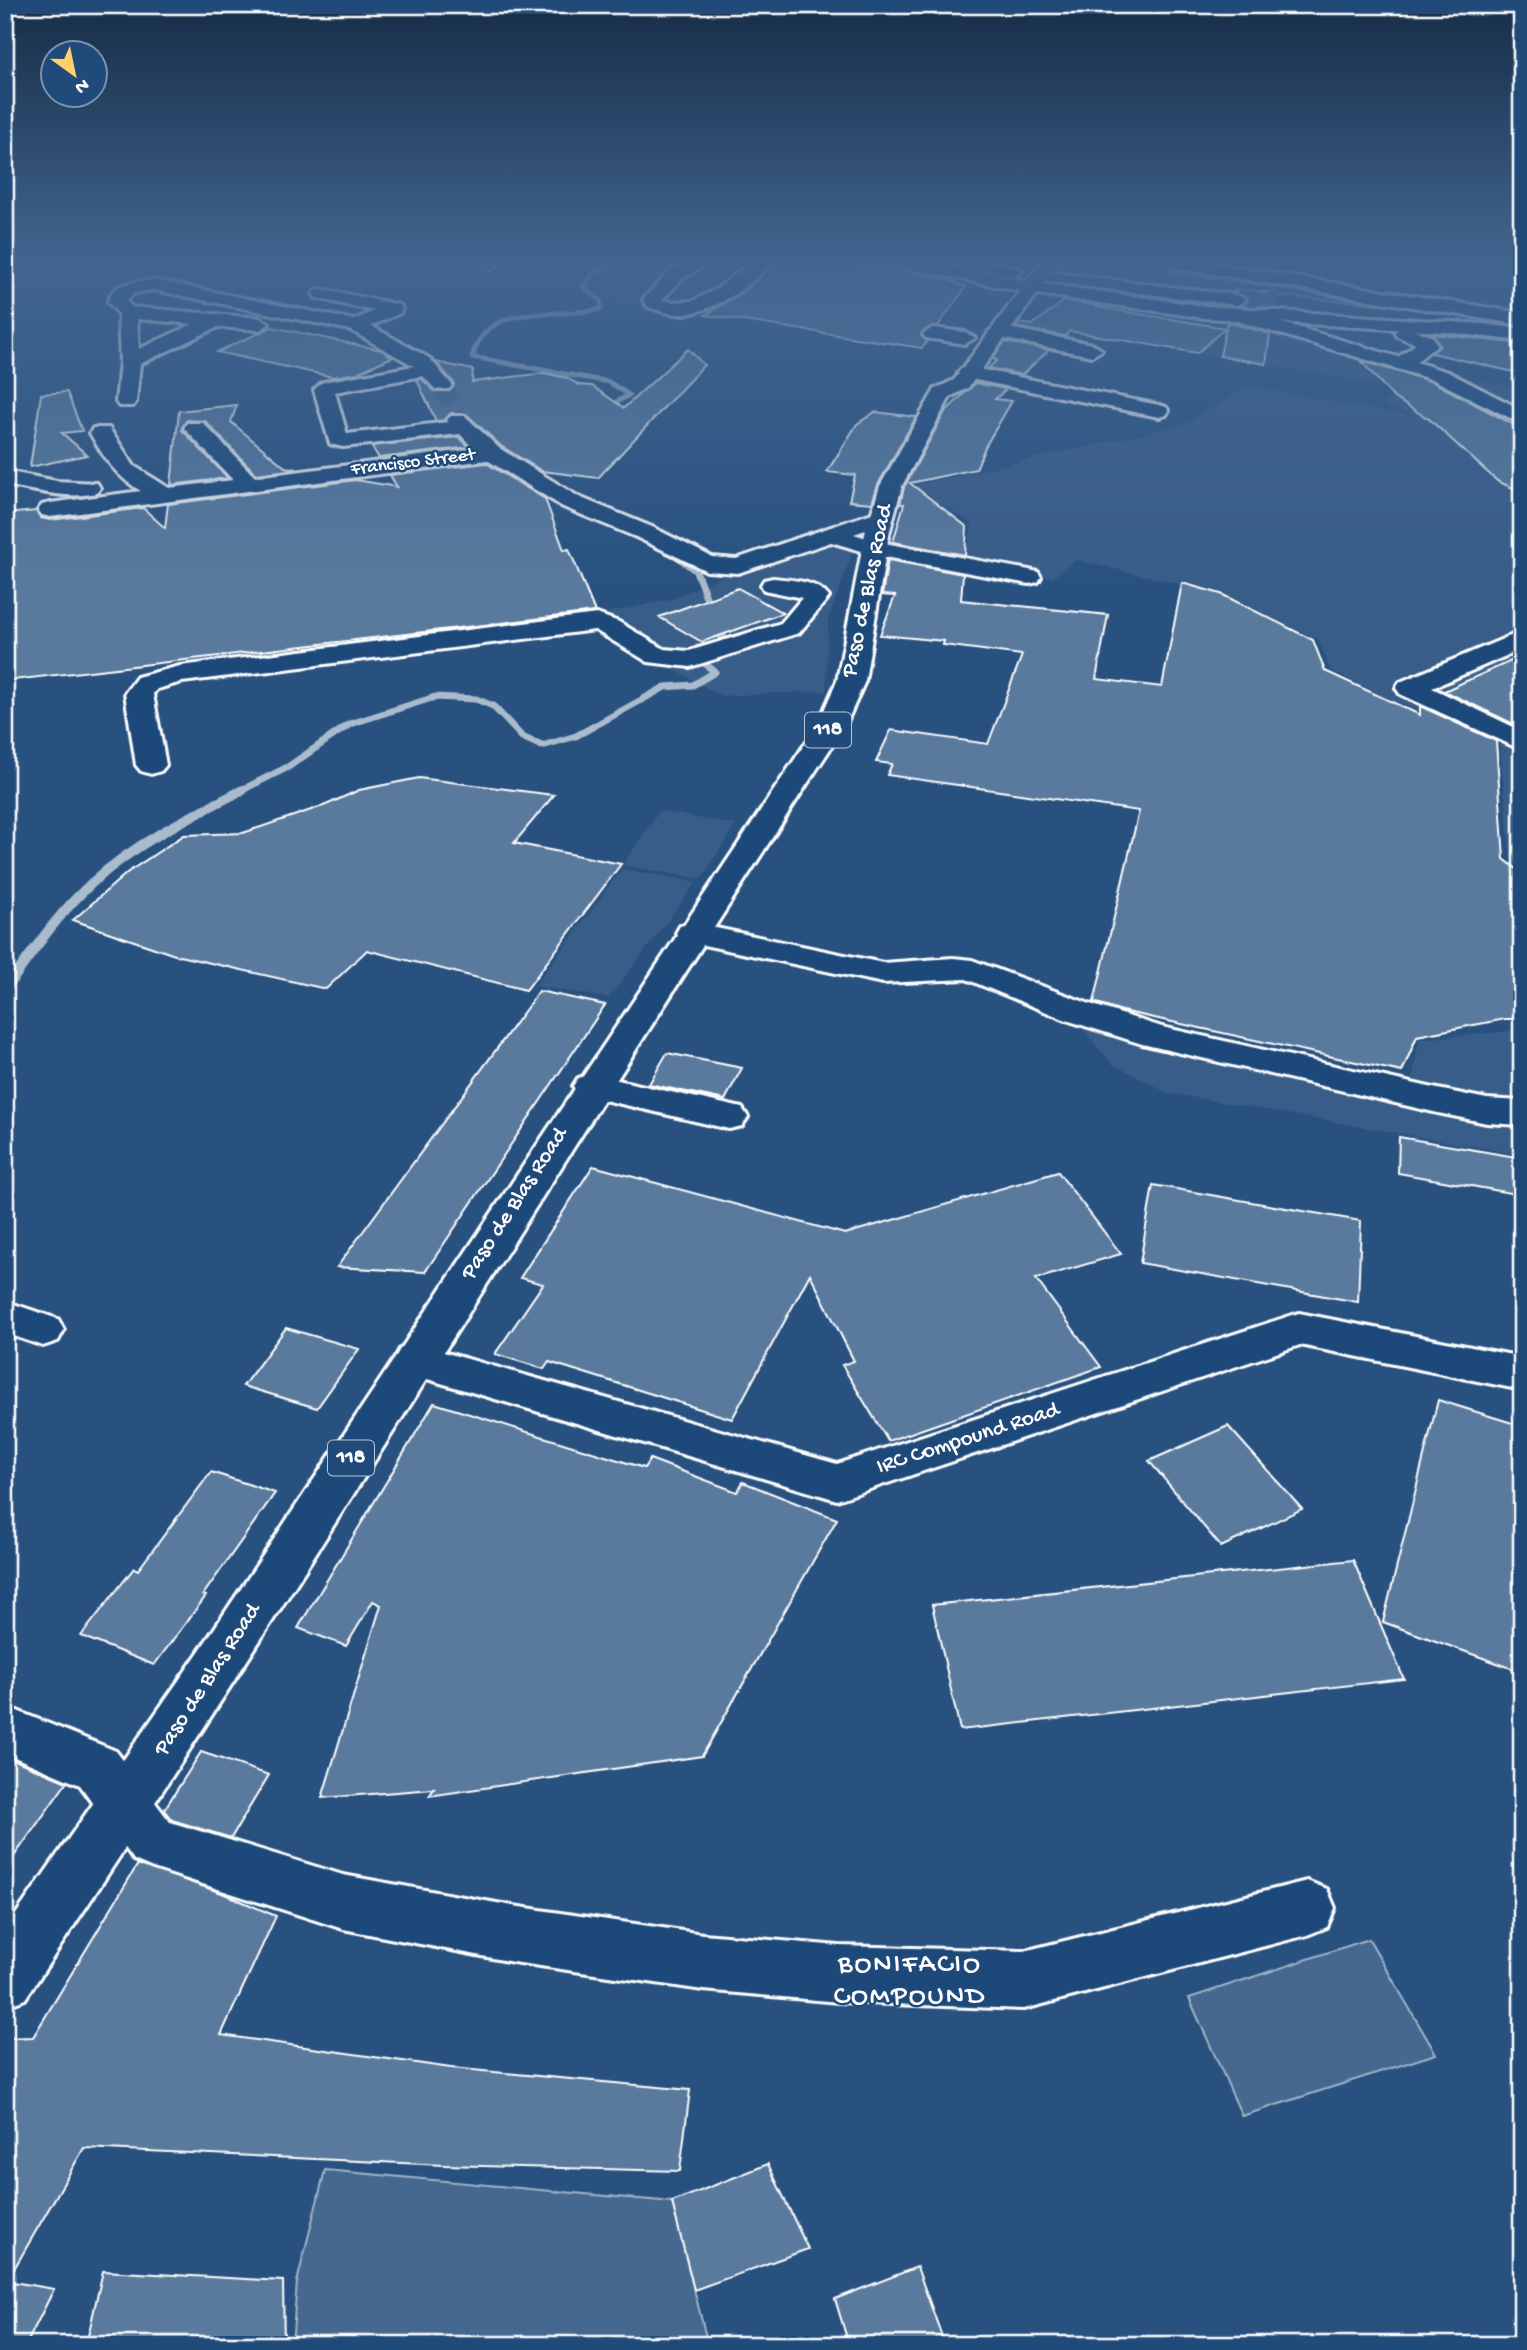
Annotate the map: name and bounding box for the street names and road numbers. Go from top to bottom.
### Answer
street label: Francisco Street [349,444,479,482]
street label: Paso de Blas Road [836,501,900,681]
road number: 118 [805,712,851,748]
street label: Paso de Blas Road [455,1122,575,1286]
street label: IRC Compound Road [873,1396,1064,1481]
road number: 118 [328,1440,374,1476]
street label: Paso de Blas Road [148,1598,268,1762]

